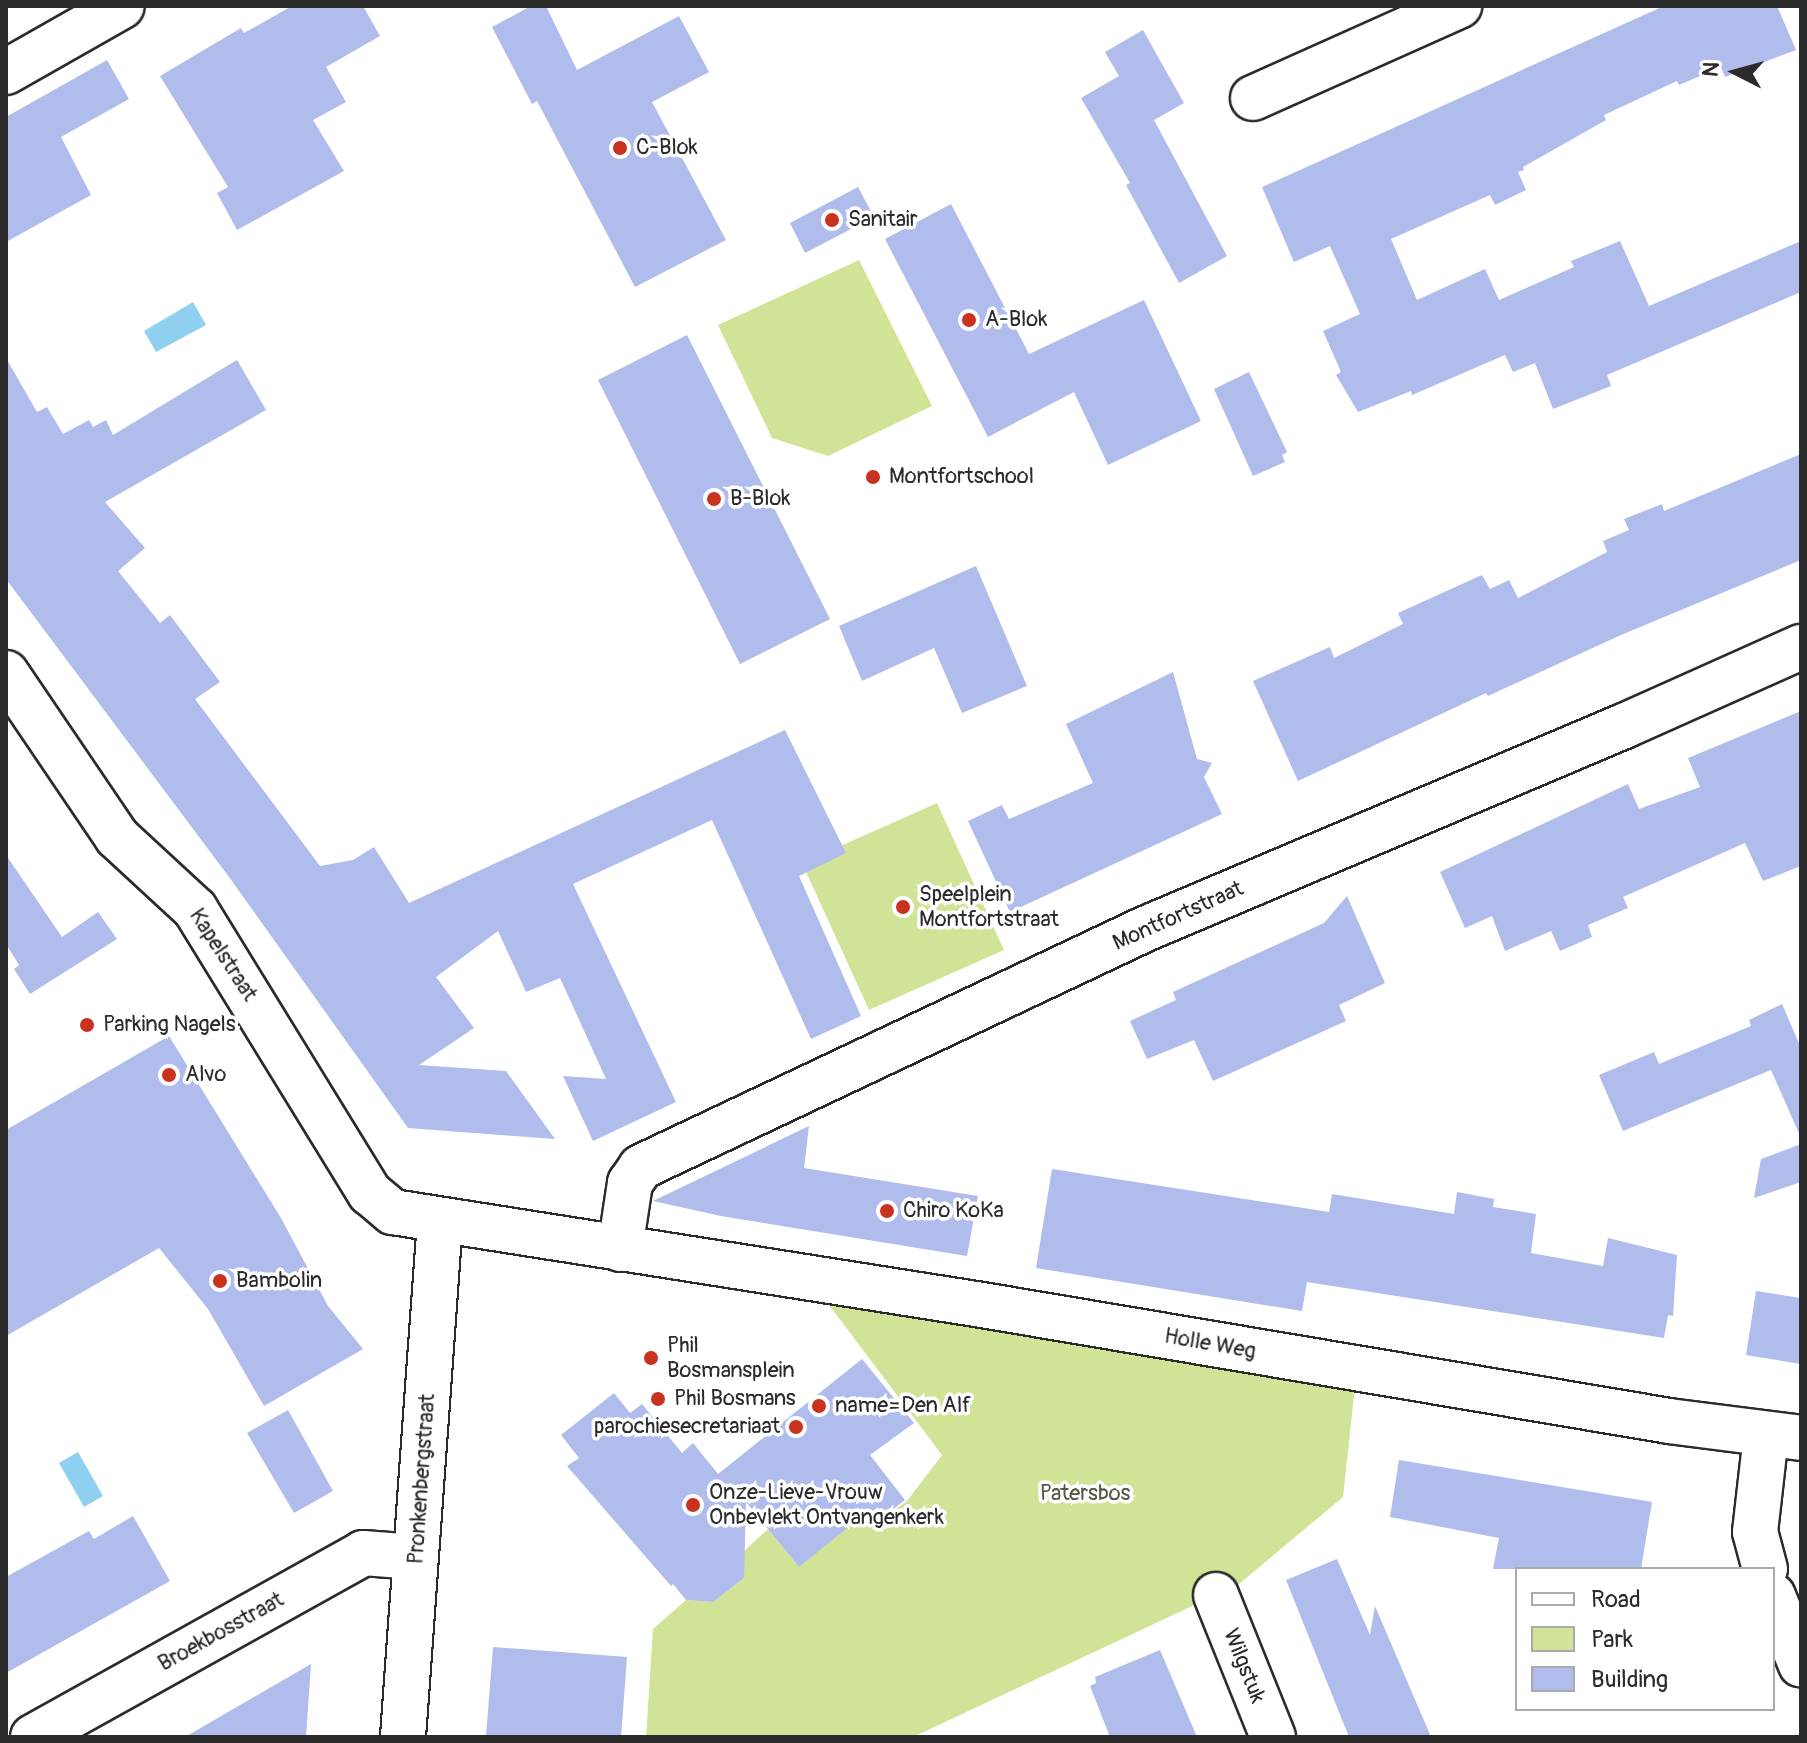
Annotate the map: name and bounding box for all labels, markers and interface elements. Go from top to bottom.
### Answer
north arrow [1695,32,1775,112]
text: N [1696,61,1726,78]
place label: C-Blok [636,135,698,161]
marker: C-Blok [611,139,629,157]
place label: Sanitair [848,207,918,233]
marker: Sanitair [823,211,841,229]
place label: A-Blok [985,307,1047,333]
marker: A-Blok [960,311,978,329]
place label: Montfortschool [889,464,1034,490]
marker: Montfortschool [864,468,882,486]
place label: B-Blok [730,486,790,512]
marker: B-Blok [705,490,723,508]
street label: Montfortstraat [1109,875,1247,957]
place label: Speelplein Montfortstraat [919,881,1059,932]
marker: Speelplein Montfortstraat [894,898,912,916]
street label: Kapelstraat [183,904,263,1006]
place label: Parking Nagels [103,1012,236,1038]
marker: Parking Nagels [78,1016,96,1034]
place label: Alvo [185,1062,226,1088]
marker: Alvo [160,1066,178,1084]
place label: Chiro KoKa [903,1198,1004,1224]
marker: Chiro KoKa [878,1202,896,1220]
place label: Bambolin [236,1268,322,1294]
marker: Bambolin [211,1272,229,1290]
street label: Holle Weg [1162,1323,1258,1365]
place label: Phil Bosmansplein [667,1332,795,1384]
marker: Phil Bosmansplein [642,1349,660,1367]
place label: Phil Bosmans [674,1386,796,1412]
marker: Phil Bosmans [649,1390,667,1408]
street label: Pronkenbergstraat [403,1393,441,1565]
place label: name=Den Alf [835,1393,971,1419]
marker: name=Den Alf [810,1397,828,1415]
place label: parochiesecretariaat [594,1414,780,1440]
marker: parochiesecretariaat [787,1418,805,1436]
place label: Onze-Lieve-Vrouw Onbevlekt Ontvangenkerk [709,1479,944,1530]
park label: Patersbos [1040,1481,1130,1507]
marker: Onze-Lieve-Vrouw Onbevlekt Ontvangenkerk [684,1496,702,1514]
legend [1515,1567,1775,1711]
text: Road [1591,1585,1641,1614]
street label: Broekbosstraat [154,1587,288,1677]
street label: Wilgstuk [1217,1625,1271,1707]
text: Park [1591,1625,1633,1654]
text: Building [1591,1665,1668,1694]

